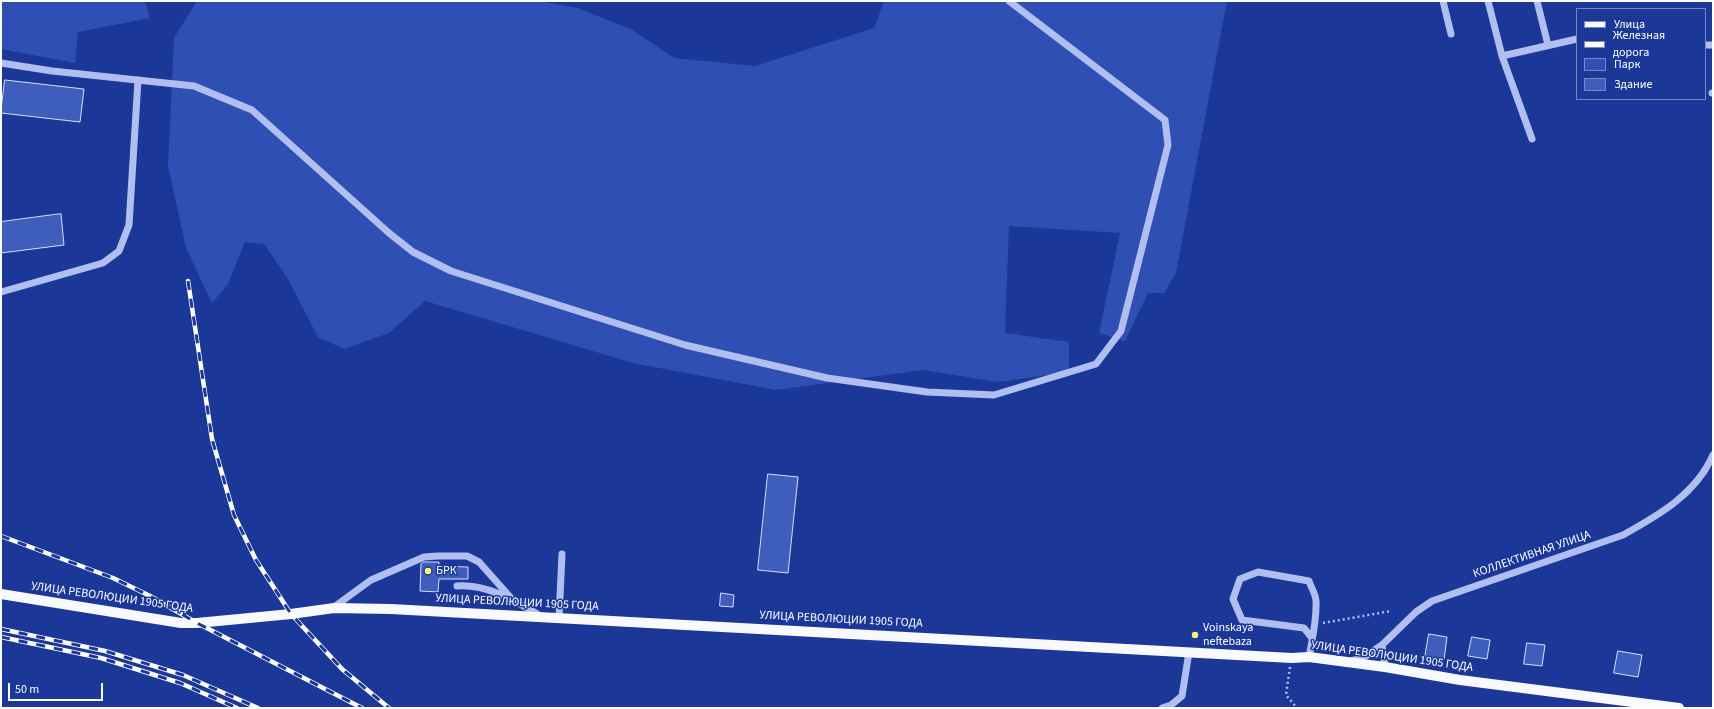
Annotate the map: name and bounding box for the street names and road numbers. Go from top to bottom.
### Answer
street label: КОЛЛЕКТИВНАЯ УЛИЦА [1471,528,1593,582]
street label: УЛИЦА РЕВОЛЮЦИИ 1905 ГОДА [30,580,194,616]
street label: УЛИЦА РЕВОЛЮЦИИ 1905 ГОДА [435,592,599,614]
street label: УЛИЦА РЕВОЛЮЦИИ 1905 ГОДА [759,609,923,631]
street label: УЛИЦА РЕВОЛЮЦИИ 1905 ГОДА [1310,639,1474,675]

